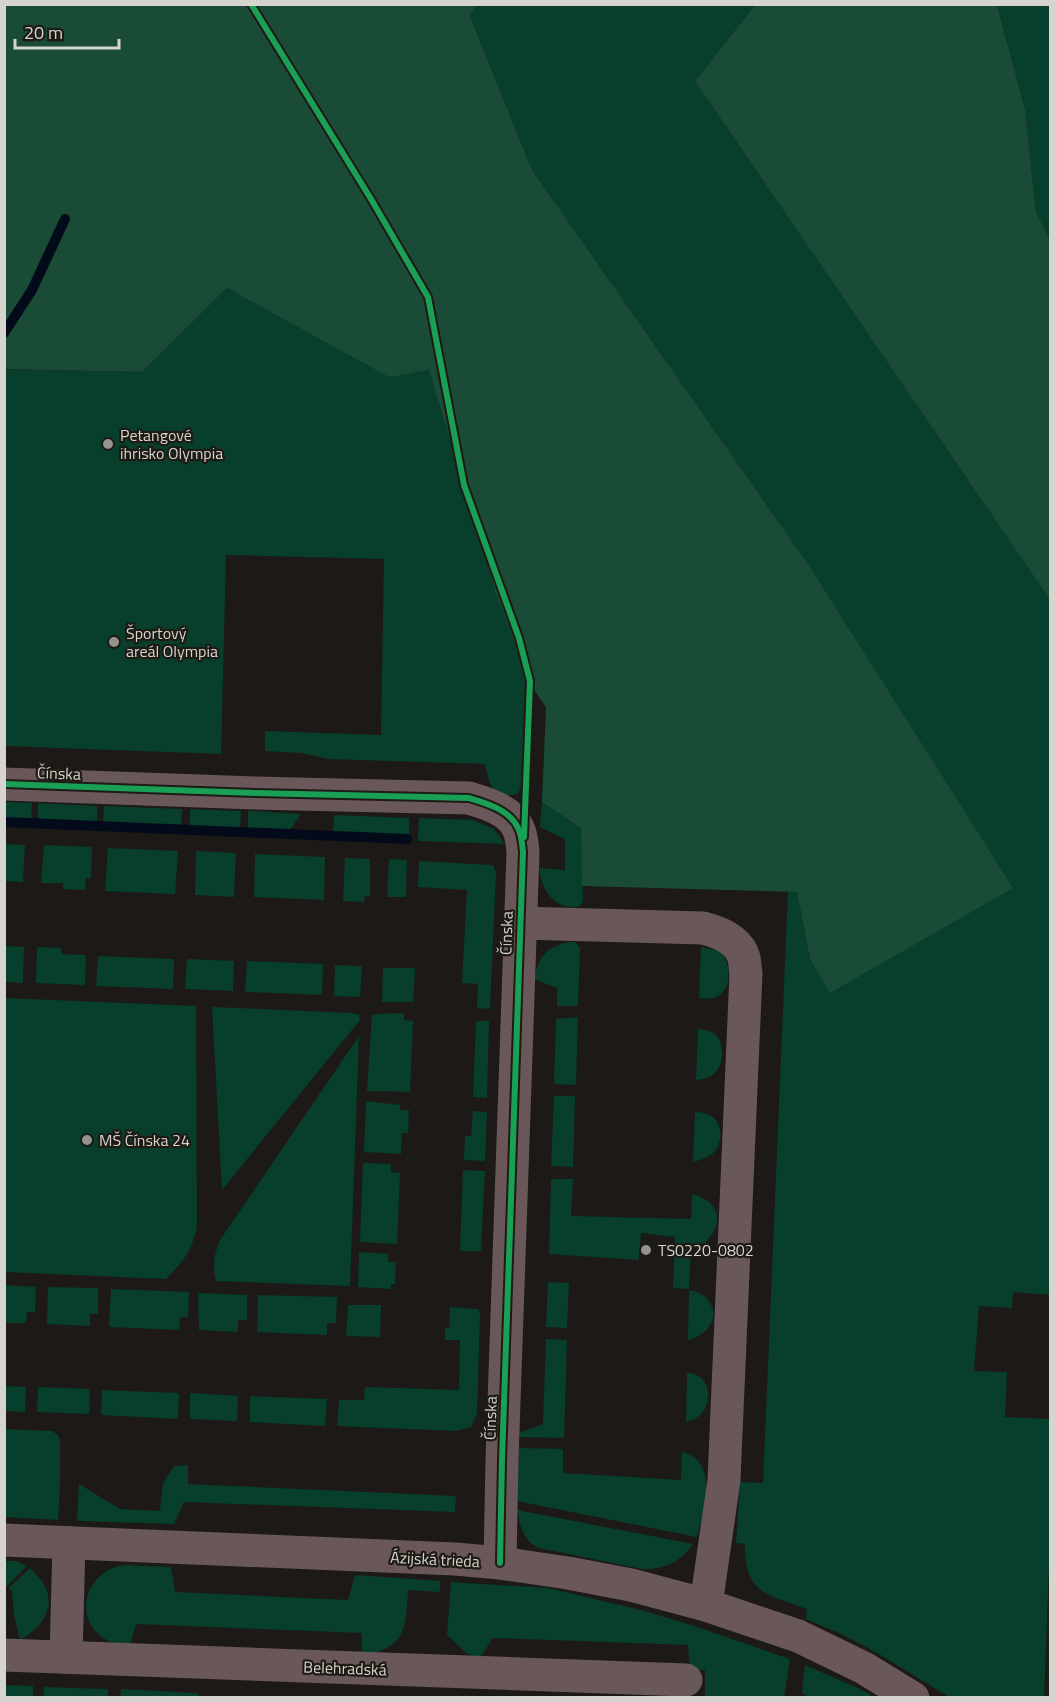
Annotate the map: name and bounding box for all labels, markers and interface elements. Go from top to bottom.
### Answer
scale bar [15,12,118,50]
text: 20 m [24,19,63,46]
place label: Petangové ihrisko Olympia [120,423,223,465]
marker: Petangové ihrisko Olympia [101,437,115,451]
place label: Športový areál Olympia [126,621,218,663]
marker: Športový areál Olympia [107,635,121,649]
street label: Čínska [37,760,81,786]
street label: Čínska [493,911,519,955]
place label: MŠ Čínska 24 [99,1128,190,1152]
marker: MŠ Čínska 24 [80,1133,94,1147]
place label: TS0220-0802 [658,1238,754,1262]
marker: TS0220-0802 [639,1243,653,1257]
street label: Čínska [477,1396,503,1440]
street label: Ázijská trieda [390,1545,480,1573]
street label: Belehradská [303,1655,387,1681]

